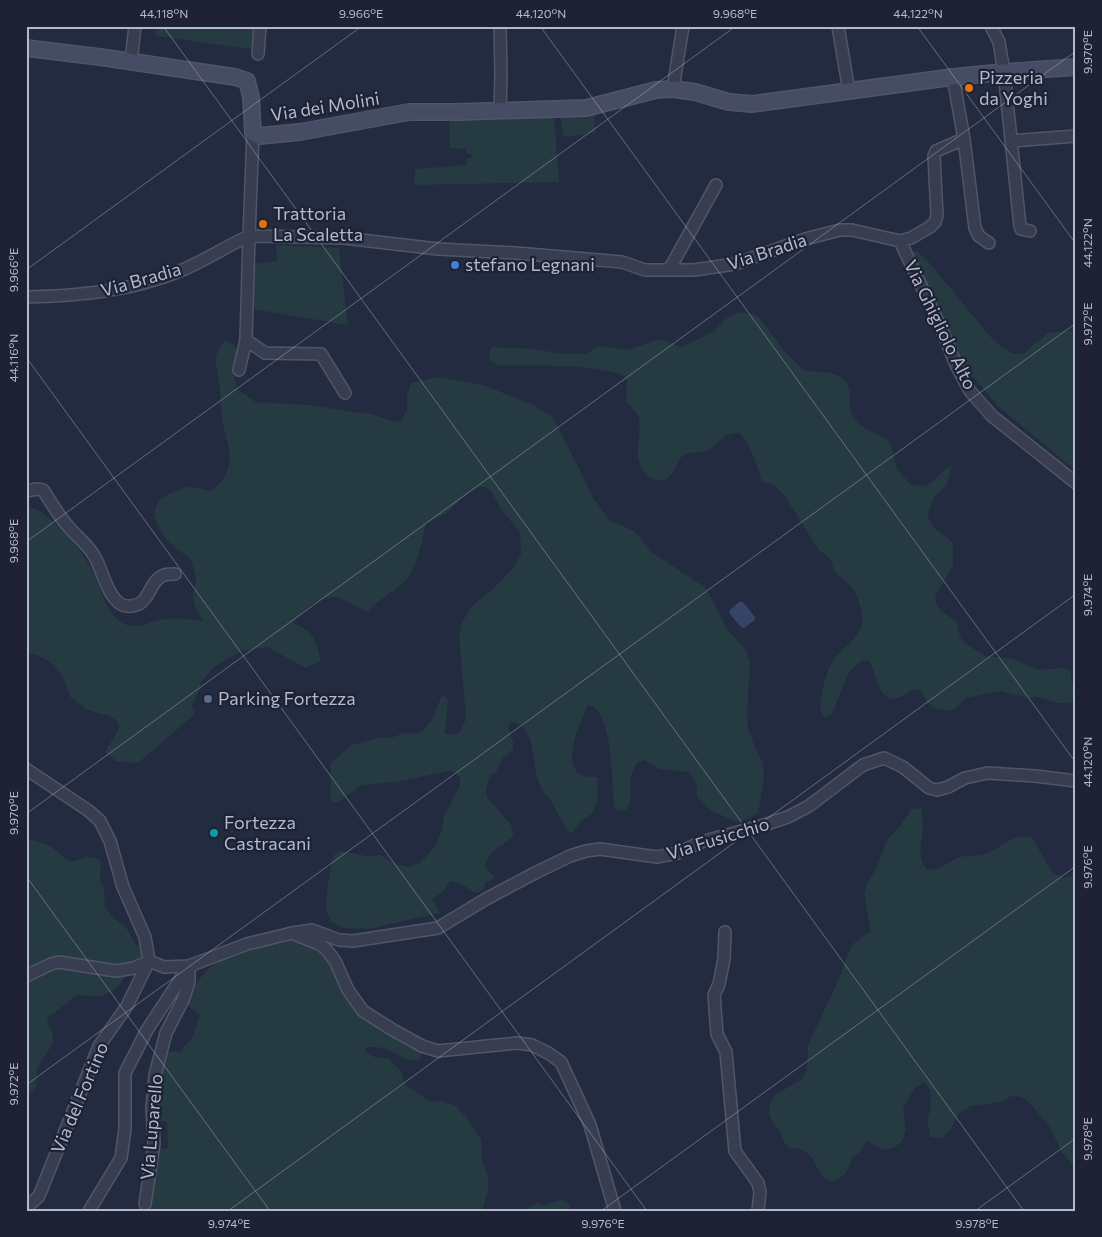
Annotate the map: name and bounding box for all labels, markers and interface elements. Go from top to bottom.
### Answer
text: 44.118°N [140,6,188,20]
text: 9.966°E [339,6,383,20]
text: 44.120°N [516,6,566,20]
text: 9.968°E [713,6,757,20]
text: 44.122°N [893,6,943,20]
text: 9.970°E [1080,30,1094,74]
place label: Pizzeria da Yoghi [979,66,1048,109]
marker: Pizzeria da Yoghi [963,82,975,94]
street label: Via dei Molini [269,87,381,125]
place label: Trattoria La Scaletta [273,202,363,245]
marker: Trattoria La Scaletta [257,218,269,230]
text: 44.122°N [1080,218,1094,268]
street label: Via Bradia [724,228,809,274]
text: 9.966°E [6,248,20,292]
place label: stefano Legnani [465,253,595,275]
street label: Via Ghigliolo Alto [900,256,982,393]
street label: Via Bradia [98,257,183,301]
marker: stefano Legnani [449,259,461,271]
text: 9.972°E [1080,303,1094,345]
text: 44.116°N [6,334,20,382]
text: 9.968°E [6,519,20,563]
text: 9.974°E [1080,574,1094,616]
place label: Parking Fortezza [218,687,356,709]
marker: Parking Fortezza [202,693,214,705]
text: 44.120°N [1080,737,1094,787]
text: 9.970°E [6,791,20,835]
place label: Fortezza Castracani [224,811,311,854]
street label: Via Fusicchio [664,812,772,864]
marker: Fortezza Castracani [208,827,220,839]
text: 9.976°E [1080,845,1094,889]
street label: Via del Fortino [46,1039,112,1157]
text: 9.972°E [6,1063,20,1105]
street label: Via Luparello [135,1073,167,1181]
text: 9.978°E [1080,1117,1094,1161]
text: 9.974°E [208,1216,250,1230]
text: 9.976°E [581,1216,625,1230]
text: 9.978°E [955,1216,999,1230]

